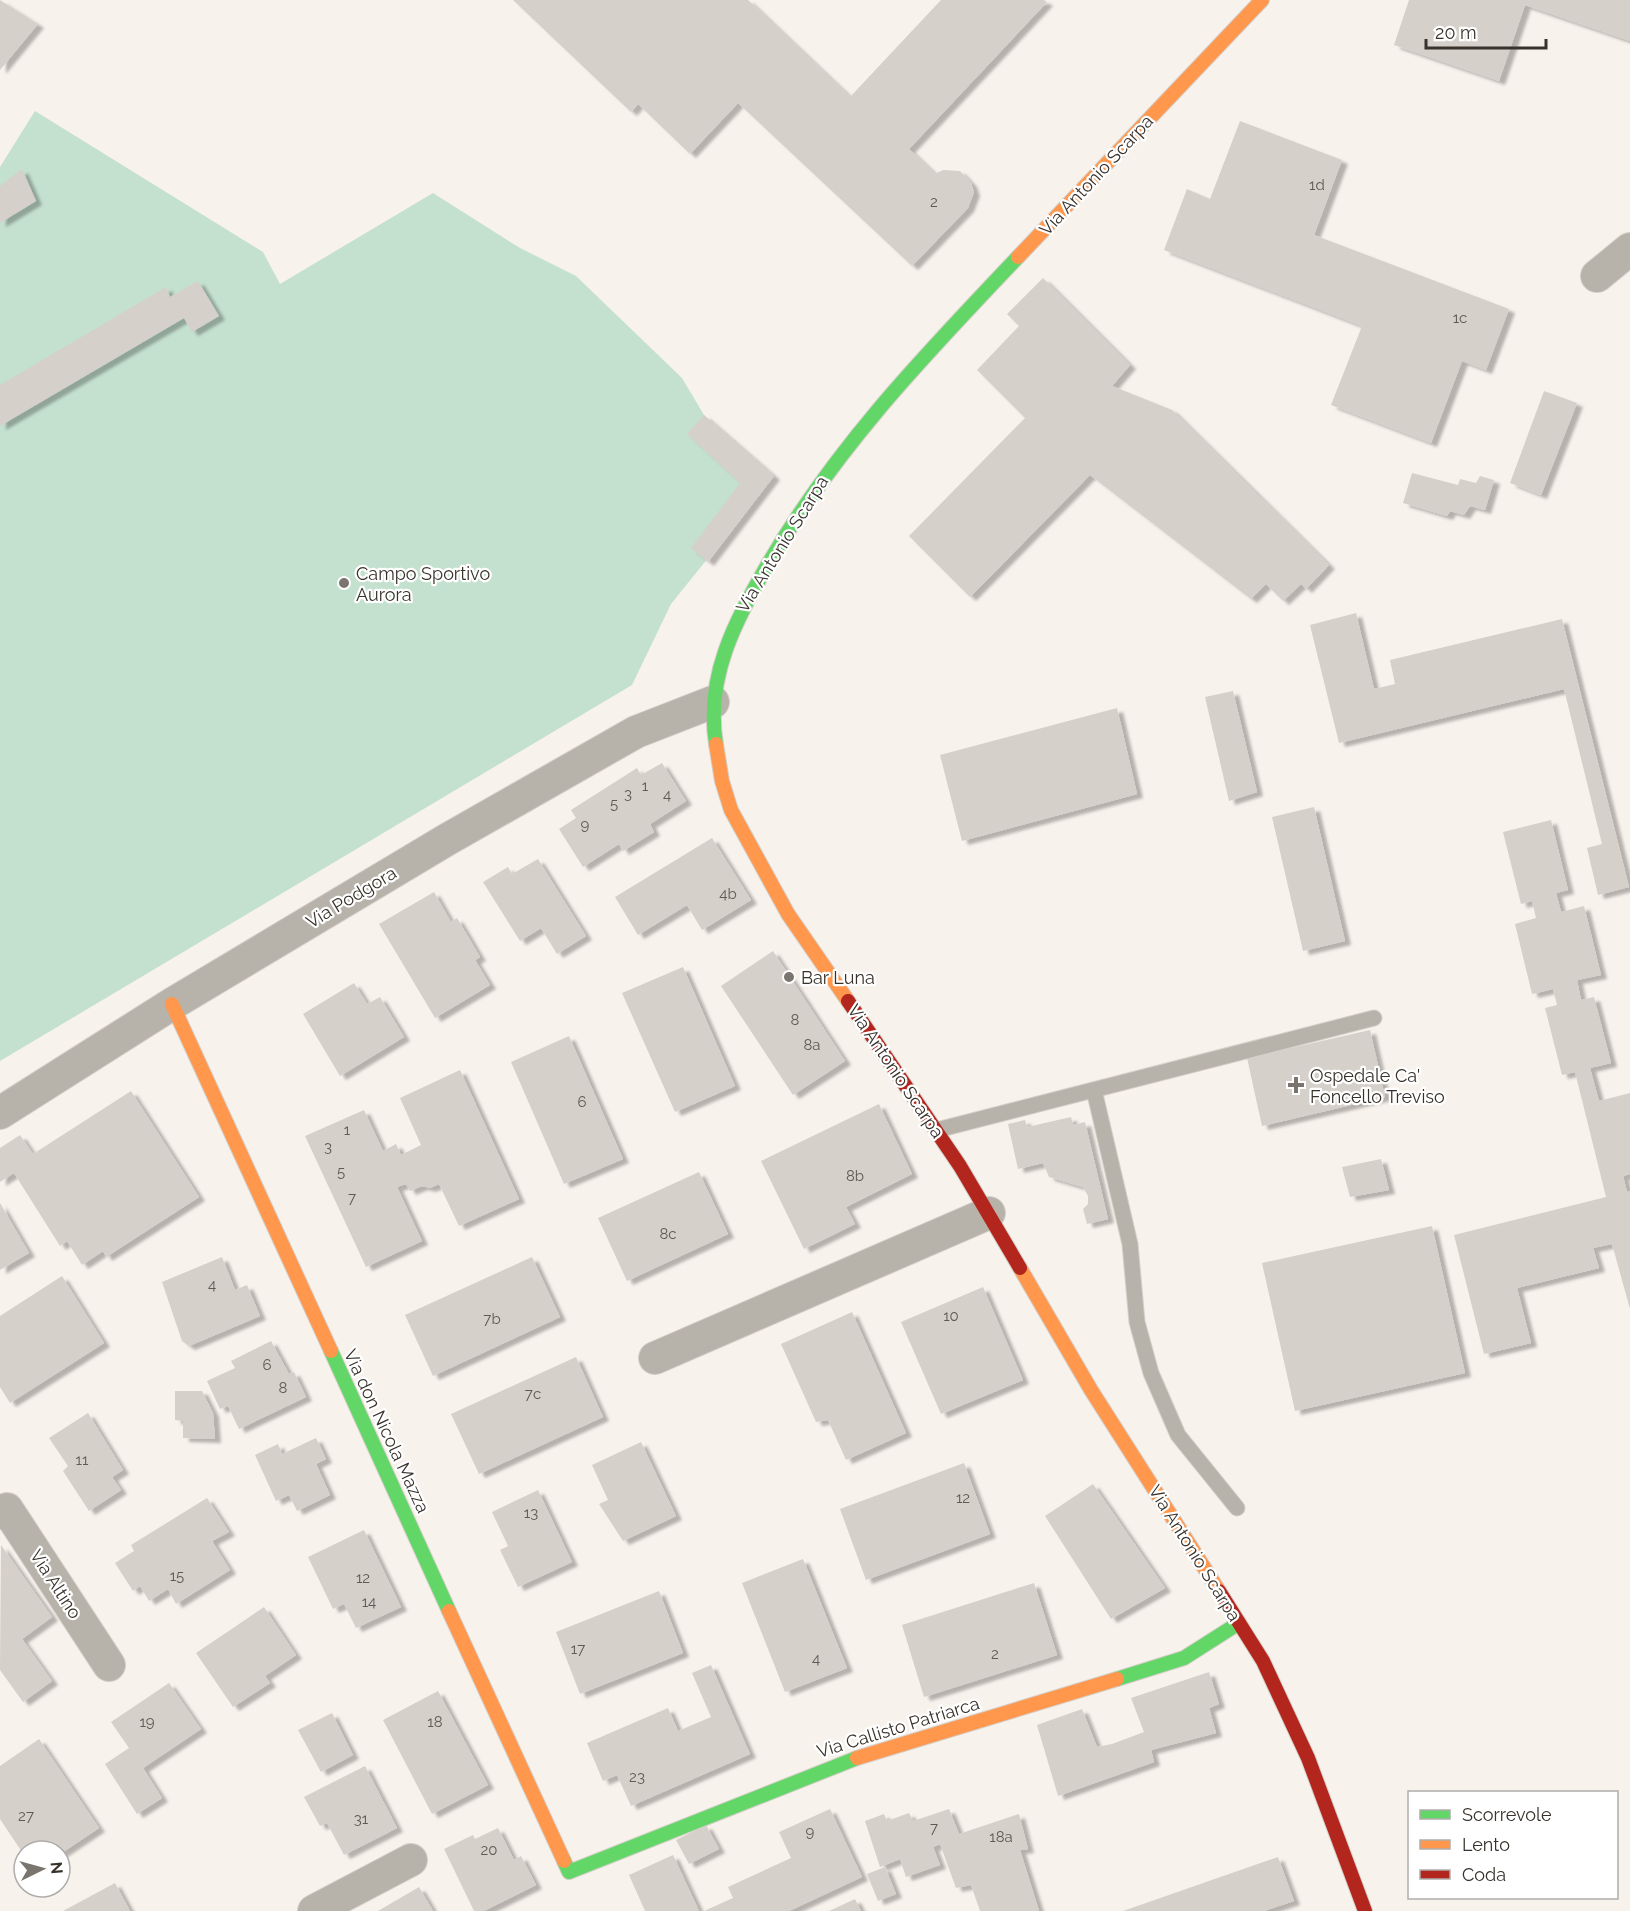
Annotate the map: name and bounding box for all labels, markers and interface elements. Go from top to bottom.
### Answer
scale bar [1426,12,1546,50]
text: 20 m [1435,22,1477,43]
street label: Via Antonio Scarpa [1035,111,1157,239]
house number: 1d [1309,176,1325,194]
house number: 2 [930,193,938,211]
house number: 1c [1453,309,1467,327]
street label: Via Antonio Scarpa [732,472,832,616]
place label: Campo Sportivo Aurora [356,563,490,605]
marker: Campo Sportivo Aurora [337,576,351,590]
house number: 1 [642,777,649,795]
house number: 3 [624,785,632,803]
house number: 4 [663,786,671,804]
house number: 5 [610,795,618,813]
house number: 9 [581,816,590,834]
street label: Via Podgora [302,862,400,932]
house number: 4b [719,885,737,903]
place label: Bar Luna [801,967,875,988]
marker: Bar Luna [782,970,796,984]
street label: Via Antonio Scarpa [843,1000,949,1142]
house number: 8 [791,1011,800,1029]
house number: 8a [803,1036,821,1054]
place label: Ospedale Ca' Foncello Treviso [1310,1065,1445,1107]
marker: Ospedale Ca' Foncello Treviso [1287,1076,1305,1094]
house number: 6 [577,1093,587,1111]
house number: 1 [344,1121,351,1139]
house number: 3 [324,1138,332,1156]
house number: 5 [337,1163,345,1181]
house number: 8b [846,1167,864,1185]
house number: 7 [348,1189,356,1207]
house number: 8c [659,1225,677,1243]
house number: 4 [208,1276,216,1294]
house number: 10 [943,1307,959,1325]
house number: 7b [483,1310,501,1328]
street label: Via don Nicola Mazza [340,1346,434,1516]
house number: 6 [262,1356,272,1374]
house number: 8 [279,1379,288,1397]
house number: 7c [525,1385,541,1403]
house number: 11 [76,1451,89,1469]
street label: Via Antonio Scarpa [1145,1481,1245,1625]
house number: 12 [956,1489,970,1507]
house number: 13 [524,1504,538,1522]
street label: Via Altino [26,1545,86,1623]
house number: 15 [170,1567,184,1585]
house number: 12 [356,1569,370,1587]
house number: 14 [362,1593,376,1611]
house number: 17 [571,1640,585,1658]
house number: 2 [991,1645,999,1663]
house number: 4 [812,1650,820,1668]
street label: Via Callisto Patriarca [814,1692,982,1762]
house number: 19 [139,1713,155,1731]
house number: 18 [427,1713,443,1731]
house number: 23 [629,1768,645,1786]
legend [1408,1791,1618,1899]
text: Scorrevole [1462,1804,1552,1825]
house number: 27 [18,1807,34,1825]
house number: 31 [354,1810,369,1828]
house number: 7 [930,1819,938,1837]
house number: 9 [806,1823,815,1841]
house number: 18a [989,1828,1013,1846]
text: Lento [1462,1834,1510,1855]
north arrow [12,1839,72,1899]
house number: 20 [481,1841,498,1859]
text: N [46,1861,66,1875]
text: Coda [1462,1864,1506,1885]

